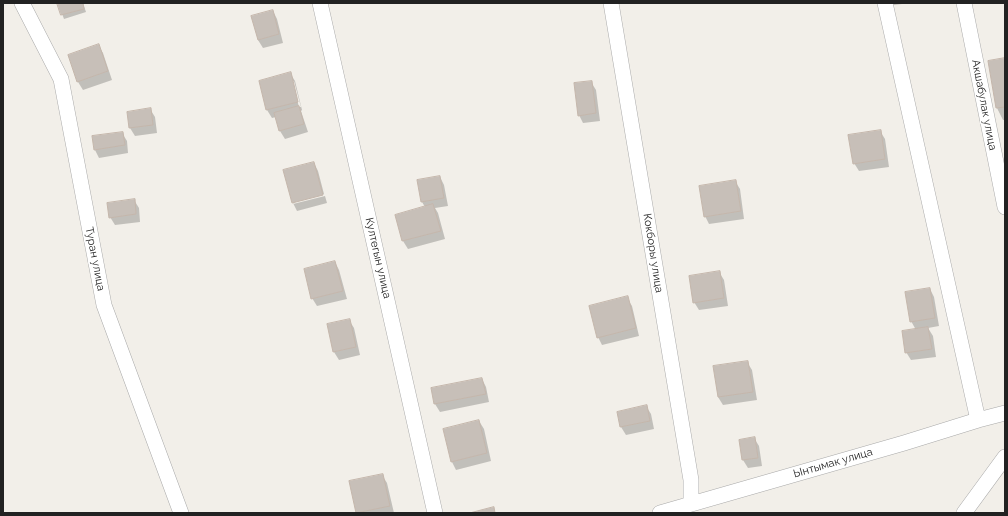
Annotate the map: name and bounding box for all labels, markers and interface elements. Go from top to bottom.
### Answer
street label: Акшабулак улица [969,58,999,152]
street label: Кокборы улица [640,212,666,294]
street label: Култегын улица [362,216,394,300]
street label: Туран улица [82,226,108,292]
street label: Ынтымак улица [792,445,874,481]

